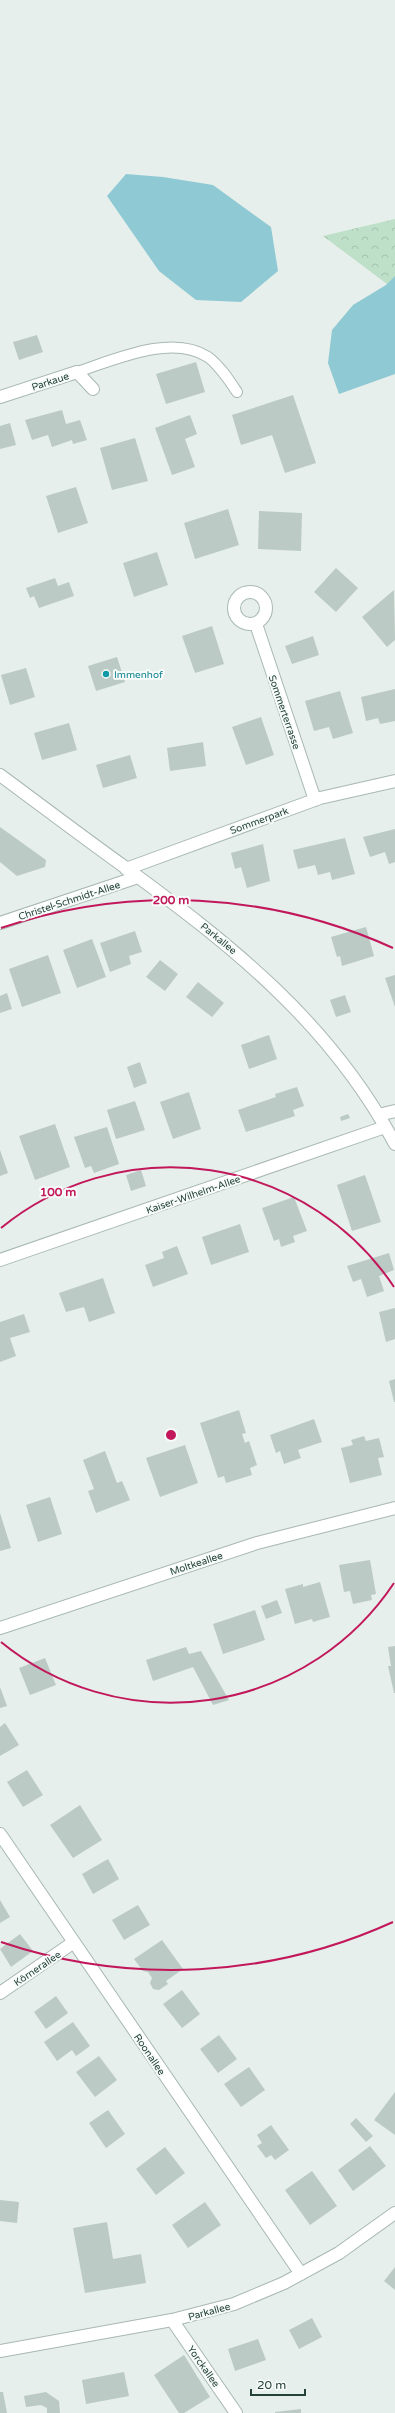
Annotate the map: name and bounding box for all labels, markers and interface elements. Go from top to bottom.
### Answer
street label: Parkaue [30,370,71,394]
marker: Immenhof [101,669,111,679]
place label: Immenhof [114,669,163,681]
street label: Sommerterrasse [266,673,303,751]
street label: Sommerpark [228,805,291,837]
street label: Christel-Schmidt-Allee [17,879,122,923]
text: 200 m [153,893,189,907]
street label: Parkallee [198,921,239,957]
street label: Kaiser-Wilhelm-Allee [144,1173,243,1217]
text: 100 m [40,1185,76,1199]
centre of rings [164,1428,178,1442]
street label: Moltkeallee [168,1550,225,1578]
street label: Körnerallee [12,1949,64,1989]
street label: Roonallee [131,2032,168,2078]
street label: Parkallee [187,2300,232,2323]
street label: Yorckallee [185,2343,222,2390]
scale bar [251,2371,305,2397]
text: 20 m [257,2378,286,2392]

